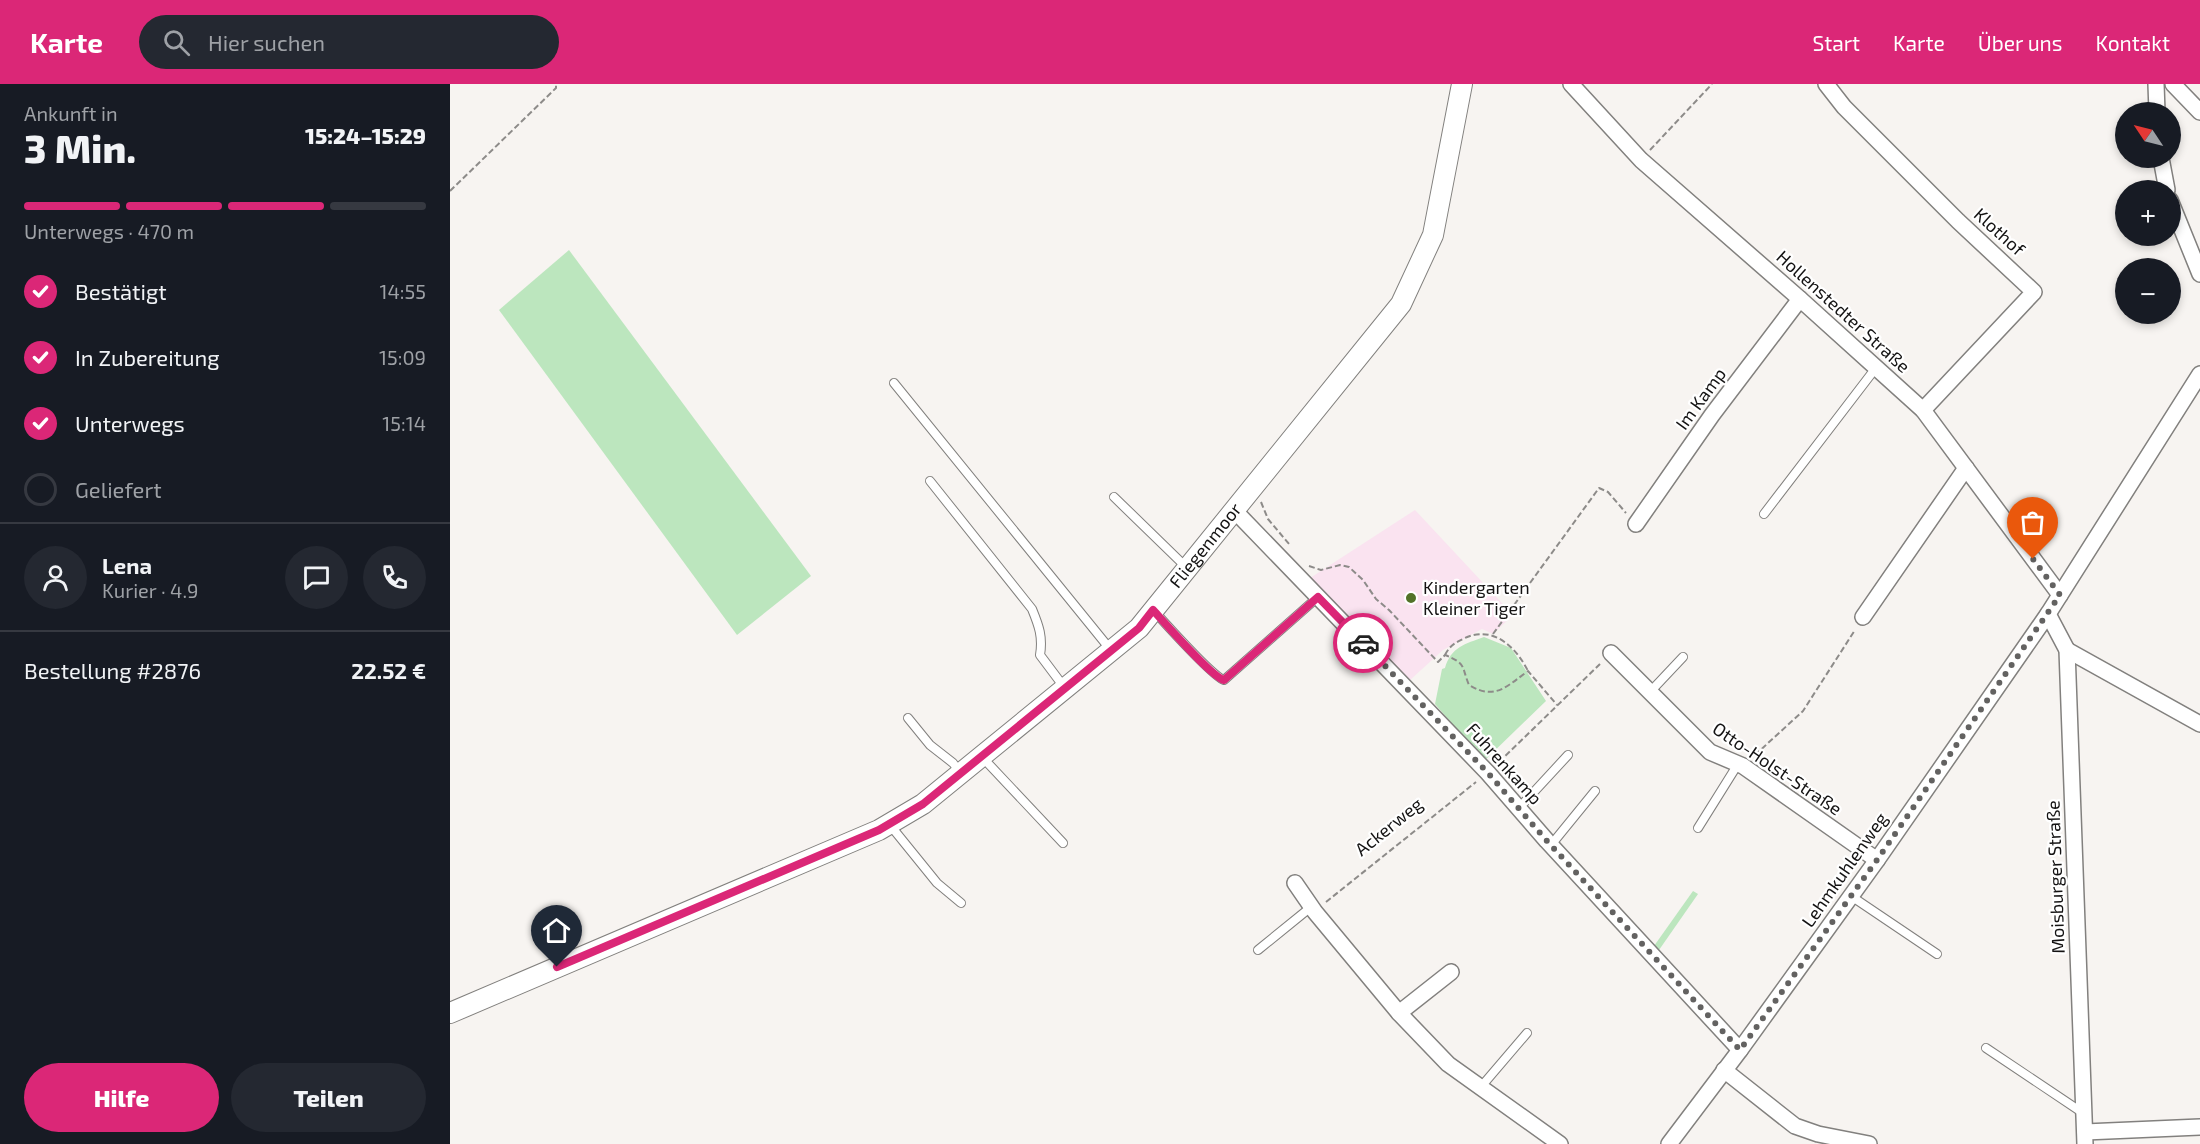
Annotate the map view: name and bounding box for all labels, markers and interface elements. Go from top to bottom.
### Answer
search box [139,15,559,69]
text: Karte [30,25,103,59]
icon: search [160,26,193,59]
text: Hier suchen [208,29,325,55]
text: Start [1813,30,1860,55]
text: Karte [1893,30,1945,55]
text: Über uns [1978,30,2063,55]
text: Kontakt [2096,30,2170,55]
text: Ankunft in [24,101,118,125]
north arrow [2115,102,2181,168]
map controls [2115,102,2181,324]
text: 15:24–15:29 [305,122,426,148]
text: 3 Min. [24,124,136,171]
button: + [2115,180,2181,246]
street label: Klothof [1970,203,2030,260]
text: Unterwegs · 470 m [24,219,194,243]
street label: Hollenstedter Straße [1772,245,1915,377]
button: − [2115,258,2181,324]
icon: check [24,275,57,308]
text: Bestätigt [75,278,167,304]
text: 14:55 [380,279,426,303]
icon: check [24,341,57,374]
text: In Zubereitung [75,344,220,370]
text: 15:09 [379,345,426,369]
street label: Im Kamp [1670,363,1730,434]
icon: check [24,407,57,440]
text: Unterwegs [75,410,185,436]
text: 15:14 [382,411,426,435]
text: Geliefert [75,476,162,502]
pin [2007,497,2058,559]
street label: Fliegenmoor [1164,498,1246,592]
icon: bag [2016,506,2049,539]
button: person [24,546,87,609]
button: chat [285,546,348,609]
button: phone [363,546,426,609]
text: Lena [102,552,152,578]
place label: Kindergarten Kleiner Tiger [1423,576,1530,619]
text: Kurier · 4.9 [102,578,198,602]
marker: Kindergarten Kleiner Tiger [1404,591,1418,605]
courier [1333,613,1393,673]
icon: car [1347,627,1380,660]
text: Bestellung #2876 [24,657,201,683]
text: 22.52 € [351,657,426,683]
street label: Otto-Holst-Straße [1709,717,1846,820]
street label: Fuhrenkamp [1462,718,1547,809]
street label: Ackerweg [1350,792,1426,860]
street label: Moisburger Straße [2041,800,2069,954]
street label: Lehmkuhlenweg [1796,808,1892,931]
pin [531,905,582,967]
icon: home [540,914,573,947]
button: Hilfe [24,1063,219,1132]
button: Teilen [231,1063,426,1132]

